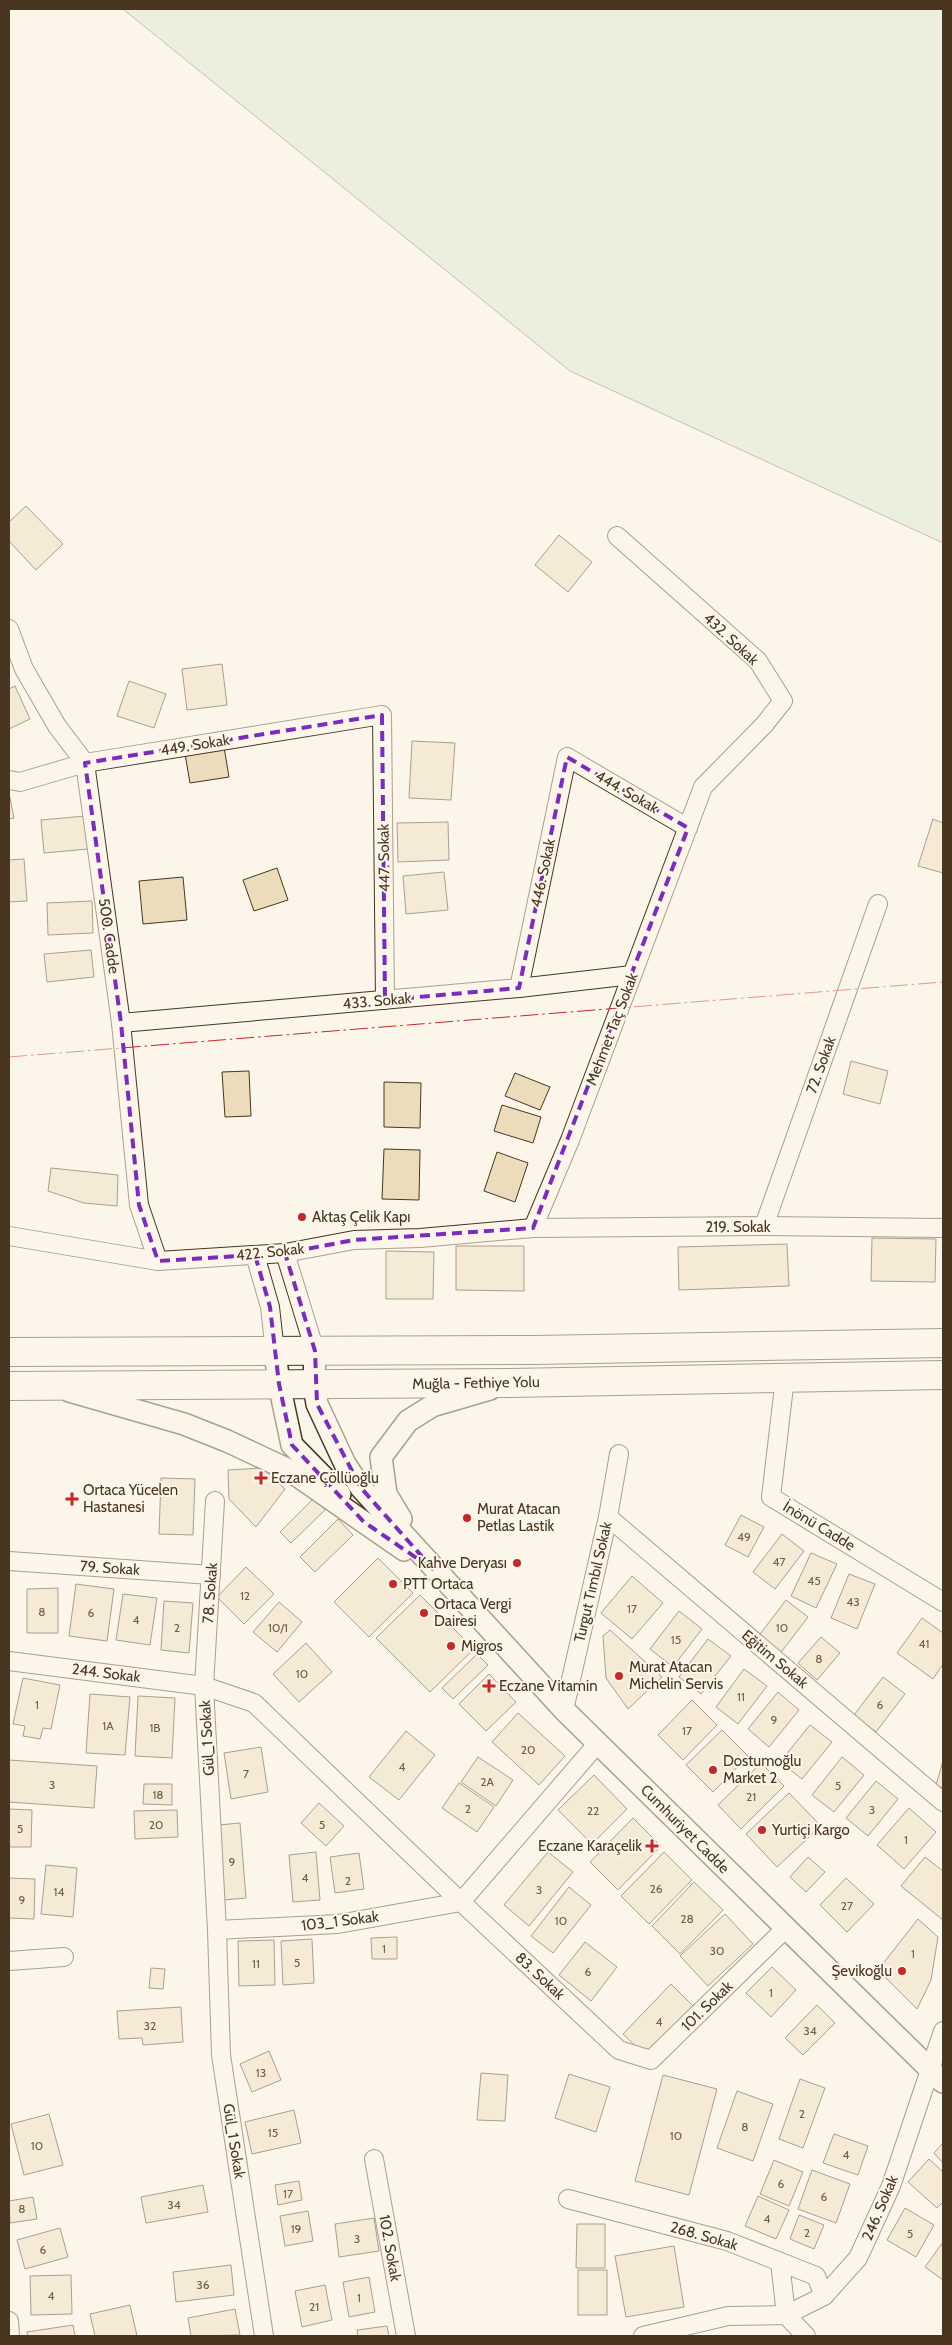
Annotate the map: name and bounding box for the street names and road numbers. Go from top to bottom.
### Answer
street label: 432. Sokak [700,609,762,669]
street label: 449. Sokak [159,731,231,759]
street label: 444. Sokak [592,767,662,817]
street label: 447. Sokak [374,823,394,892]
street label: 446. Sokak [527,837,559,909]
street label: 500. Cadde [95,897,123,975]
street label: Mehmet Taç Sokak [582,970,642,1088]
street label: 433. Sokak [342,989,412,1013]
street label: 72. Sokak [802,1034,840,1096]
street label: 219. Sokak [705,1218,771,1236]
street label: 422. Sokak [235,1239,305,1265]
street label: Muğla - Fethiye Yolu [412,1373,540,1393]
street label: İnönü Cadde [780,1497,859,1555]
street label: Turgut Tımbıl Sokak [570,1520,616,1644]
street label: 79. Sokak [80,1557,141,1579]
street label: 78. Sokak [199,1562,221,1624]
street label: Eğitim Sokak [738,1626,812,1692]
street label: 244. Sokak [71,1660,142,1686]
street label: Gül_1 Sokak [196,1699,218,1776]
street label: Cumhuriyet Cadde [637,1781,733,1877]
street label: 103_1 Sokak [300,1907,380,1935]
street label: 83. Sokak [511,1949,569,2004]
street label: 101. Sokak [678,1977,737,2035]
street label: Gül_1 Sokak [219,2102,249,2180]
street label: 246. Sokak [858,2172,902,2243]
street label: 102. Sokak [375,2213,405,2283]
street label: 268. Sokak [668,2218,740,2254]

